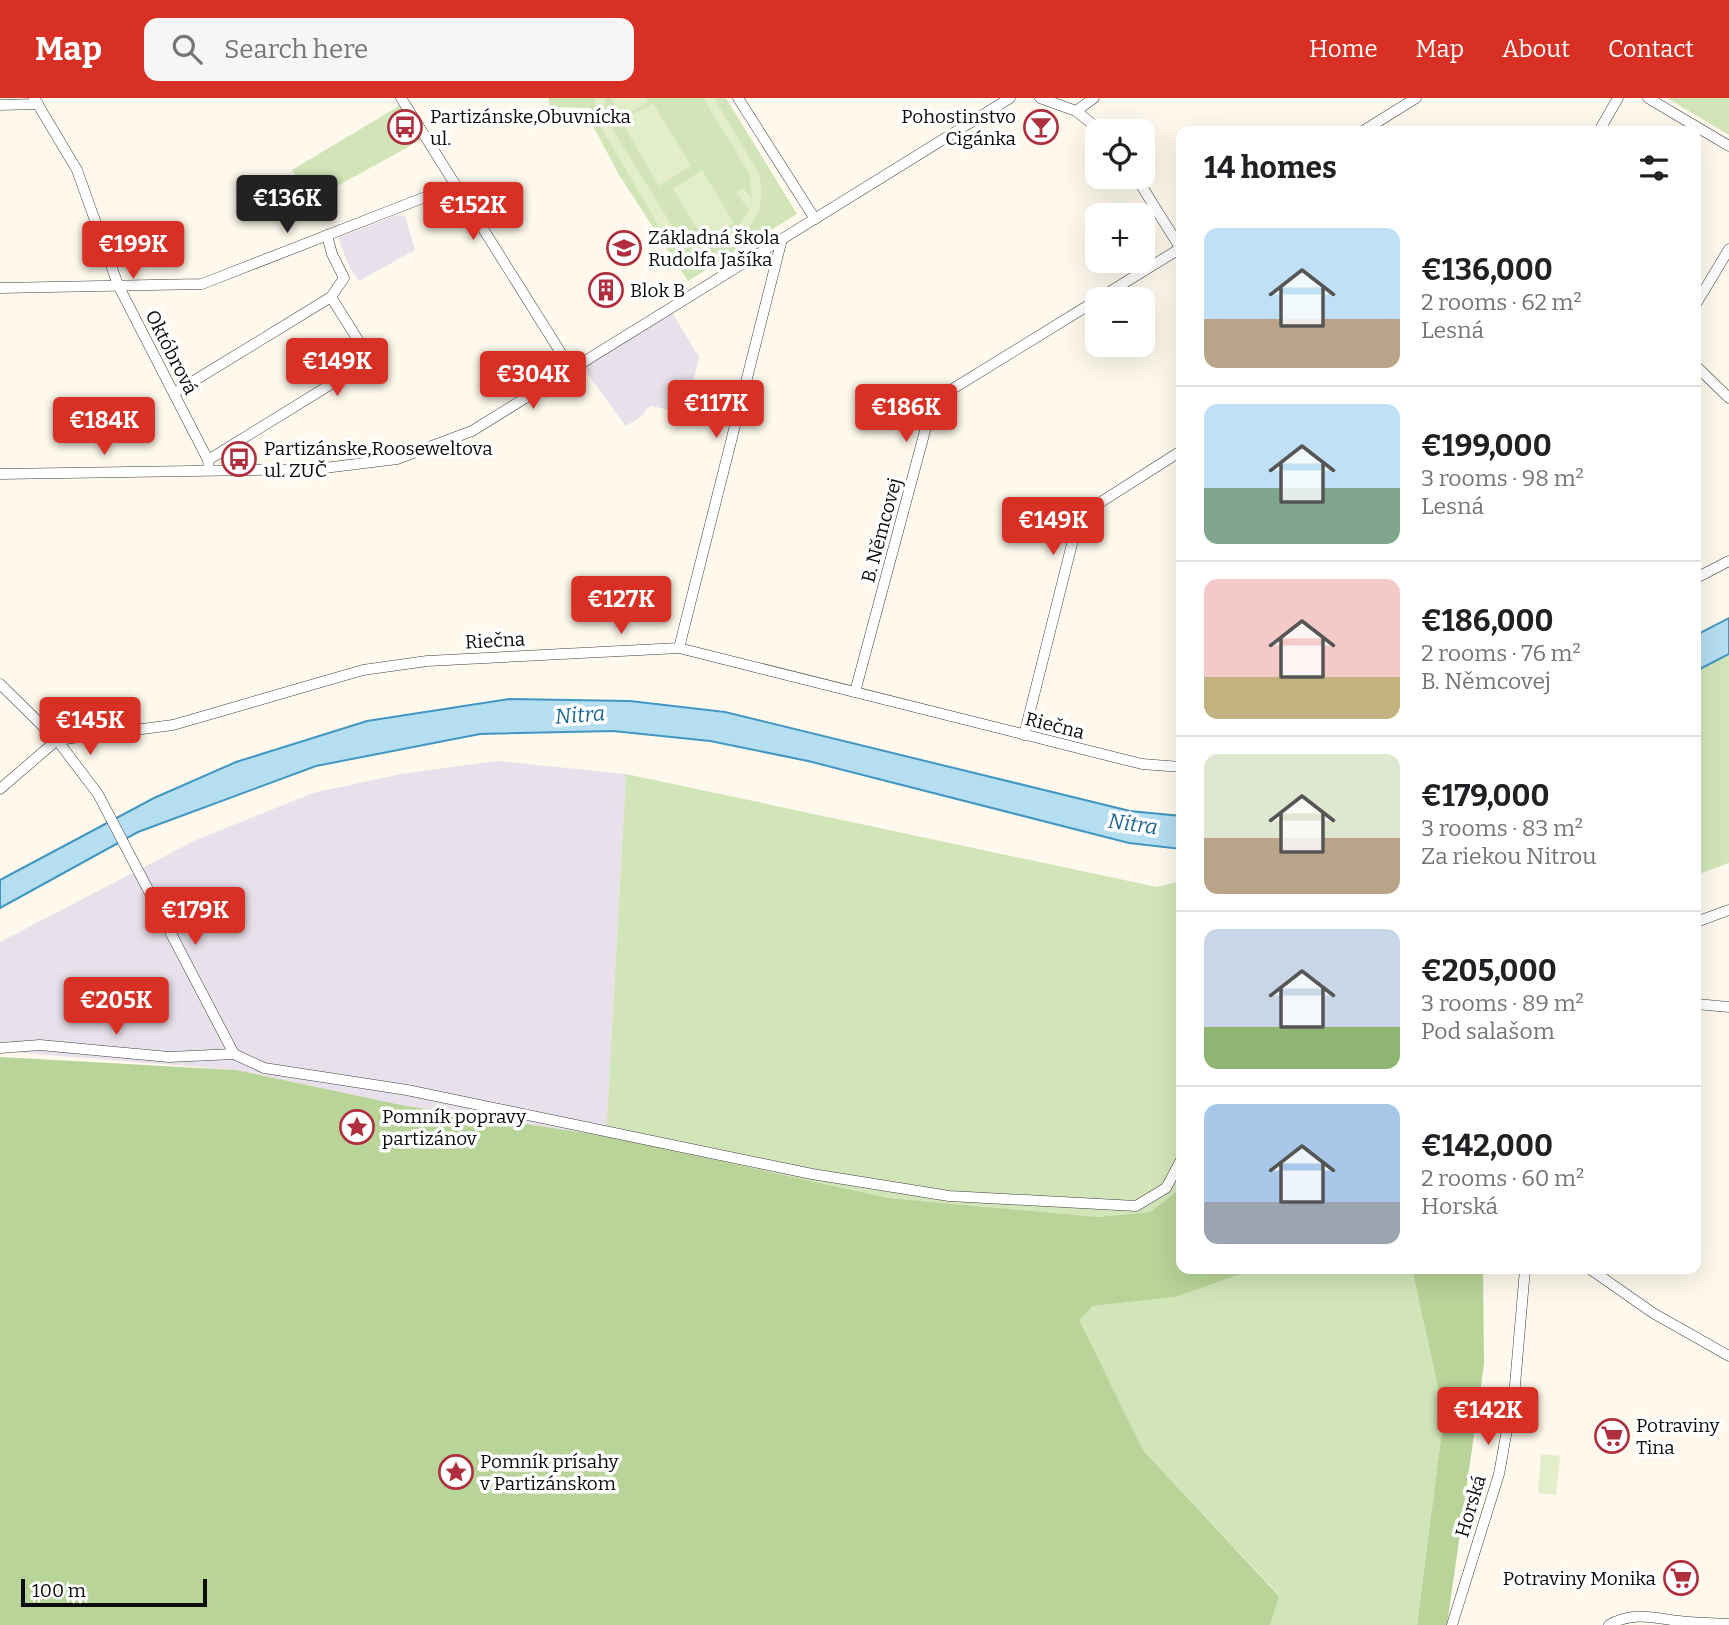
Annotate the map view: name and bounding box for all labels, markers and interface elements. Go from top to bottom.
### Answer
search box [144,18,634,81]
text: Map [35,29,102,69]
icon: search [168,30,206,68]
text: Search here [224,34,368,65]
text: Home [1309,35,1378,63]
text: Map [1416,35,1464,63]
text: About [1502,35,1570,63]
text: Contact [1608,35,1694,63]
place label: Partizánske,Obuvnícka ul. [430,105,632,150]
place label: Pohostinstvo Cigánka [901,105,1017,150]
bus stop icon: Partizánske,Obuvnícka ul. [386,108,424,146]
bar icon: Pohostinstvo Cigánka [1022,108,1060,146]
map controls [1085,119,1155,357]
button: locate [1085,119,1155,189]
icon: filters [1635,149,1673,187]
text: 14 homes [1204,150,1337,186]
pin: €136K [238,176,336,235]
pin: €152K [424,183,522,242]
text: €136K [252,184,322,212]
text: €152K [439,191,507,219]
button: + [1085,203,1155,273]
pin: €199K [84,222,182,281]
place label: Základná škola Rudolfa Jašíka [648,226,780,271]
school or university icon: Základná škola Rudolfa Jašíka [605,229,643,267]
text: €199K [98,230,168,258]
text: €136,000 [1421,252,1553,288]
icon: home [1260,256,1344,340]
building icon: Blok B [587,271,625,309]
place label: Blok B [630,279,685,302]
button: − [1085,287,1155,357]
text: 2 rooms · 62 m² [1421,288,1582,316]
street label: Októbrová [141,306,203,399]
text: Lesná [1421,316,1484,344]
pin: €149K [288,338,386,398]
text: €149K [302,347,372,375]
pin: €304K [484,352,582,411]
text: €304K [496,360,570,388]
pin: €117K [667,380,765,440]
pin: €186K [857,384,955,444]
text: €117K [684,389,748,417]
text: €186K [871,393,941,421]
pin: €184K [55,398,153,457]
text: €184K [69,406,139,434]
text: €199,000 [1421,428,1552,464]
icon: home [1260,432,1344,516]
place label: Partizánske,Rooseweltova ul. ZUČ [264,437,493,482]
bus stop icon: Partizánske,Rooseweltova ul. ZUČ [220,440,258,478]
text: 3 rooms · 98 m² [1421,464,1584,492]
street label: B. Němcovej [856,475,906,585]
text: Lesná [1421,492,1484,520]
pin: €149K [1004,498,1102,557]
text: €149K [1018,506,1088,534]
pin: €127K [572,576,670,636]
text: €127K [587,585,655,613]
text: €186,000 [1421,603,1554,639]
icon: home [1260,607,1344,691]
street label: Riečna [464,627,526,654]
text: 2 rooms · 76 m² [1421,639,1581,667]
text: B. Němcovej [1421,667,1551,695]
pin: €145K [41,698,139,757]
water label: Nitra [554,700,606,730]
text: €145K [56,706,124,734]
street label: Riečna [1023,707,1087,744]
text: €179,000 [1421,778,1550,814]
icon: home [1260,782,1344,866]
water label: Nitra [1106,808,1160,840]
text: 3 rooms · 83 m² [1421,814,1583,842]
text: Za riekou Nitrou [1421,842,1597,870]
pin: €179K [146,888,244,947]
text: €179K [161,896,229,924]
text: €205,000 [1421,953,1557,989]
icon: home [1260,957,1344,1041]
pin: €205K [67,978,165,1037]
text: €205K [80,986,152,1014]
text: 3 rooms · 89 m² [1421,989,1584,1017]
text: Pod salašom [1421,1017,1555,1045]
place label: Pomník popravy partizánov [382,1105,527,1150]
place icon: Pomník popravy partizánov [338,1108,376,1146]
text: €142,000 [1421,1128,1553,1164]
icon: home [1260,1132,1344,1216]
text: 2 rooms · 60 m² [1421,1164,1584,1192]
text: Horská [1421,1192,1498,1220]
pin: €142K [1439,1388,1537,1447]
text: €142K [1453,1396,1523,1424]
place label: Potraviny Tina [1636,1414,1721,1459]
supermarket icon: Potraviny Tina [1593,1417,1631,1455]
place label: Pomník prísahy v Partizánskom [479,1450,619,1495]
place icon: Pomník prísahy v Partizánskom [437,1453,475,1491]
street label: Horská [1450,1472,1491,1540]
supermarket icon: Potraviny Monika [1662,1559,1700,1597]
place label: Potraviny Monika [1503,1567,1657,1590]
scale bar [21,1576,206,1608]
text: 100 m [32,1579,86,1602]

